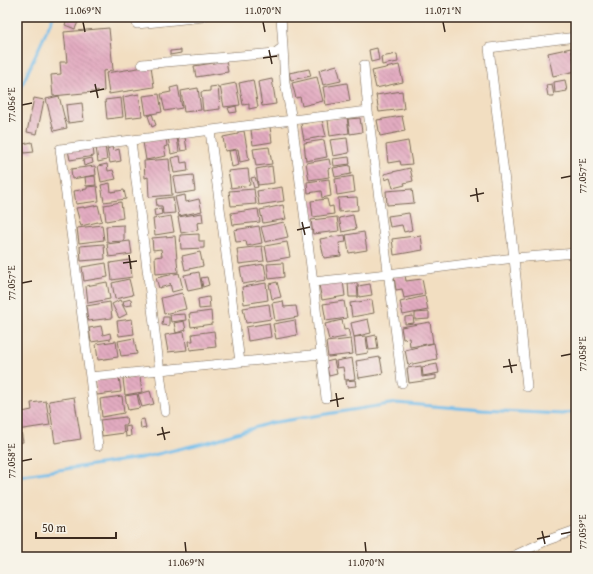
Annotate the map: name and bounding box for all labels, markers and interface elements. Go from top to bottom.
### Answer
text: 11.069°N [65,3,102,18]
text: 11.070°N [245,3,282,18]
text: 11.071°N [425,3,462,18]
text: 77.056°E [4,87,19,123]
text: 77.057°E [575,158,590,194]
text: 77.057°E [4,265,19,301]
text: 77.058°E [575,336,590,372]
text: 77.058°E [4,443,19,479]
scale bar [36,514,116,540]
text: 77.059°E [575,514,590,550]
text: 50 m [42,519,66,536]
text: 11.069°N [168,555,205,570]
text: 11.070°N [348,555,385,570]

